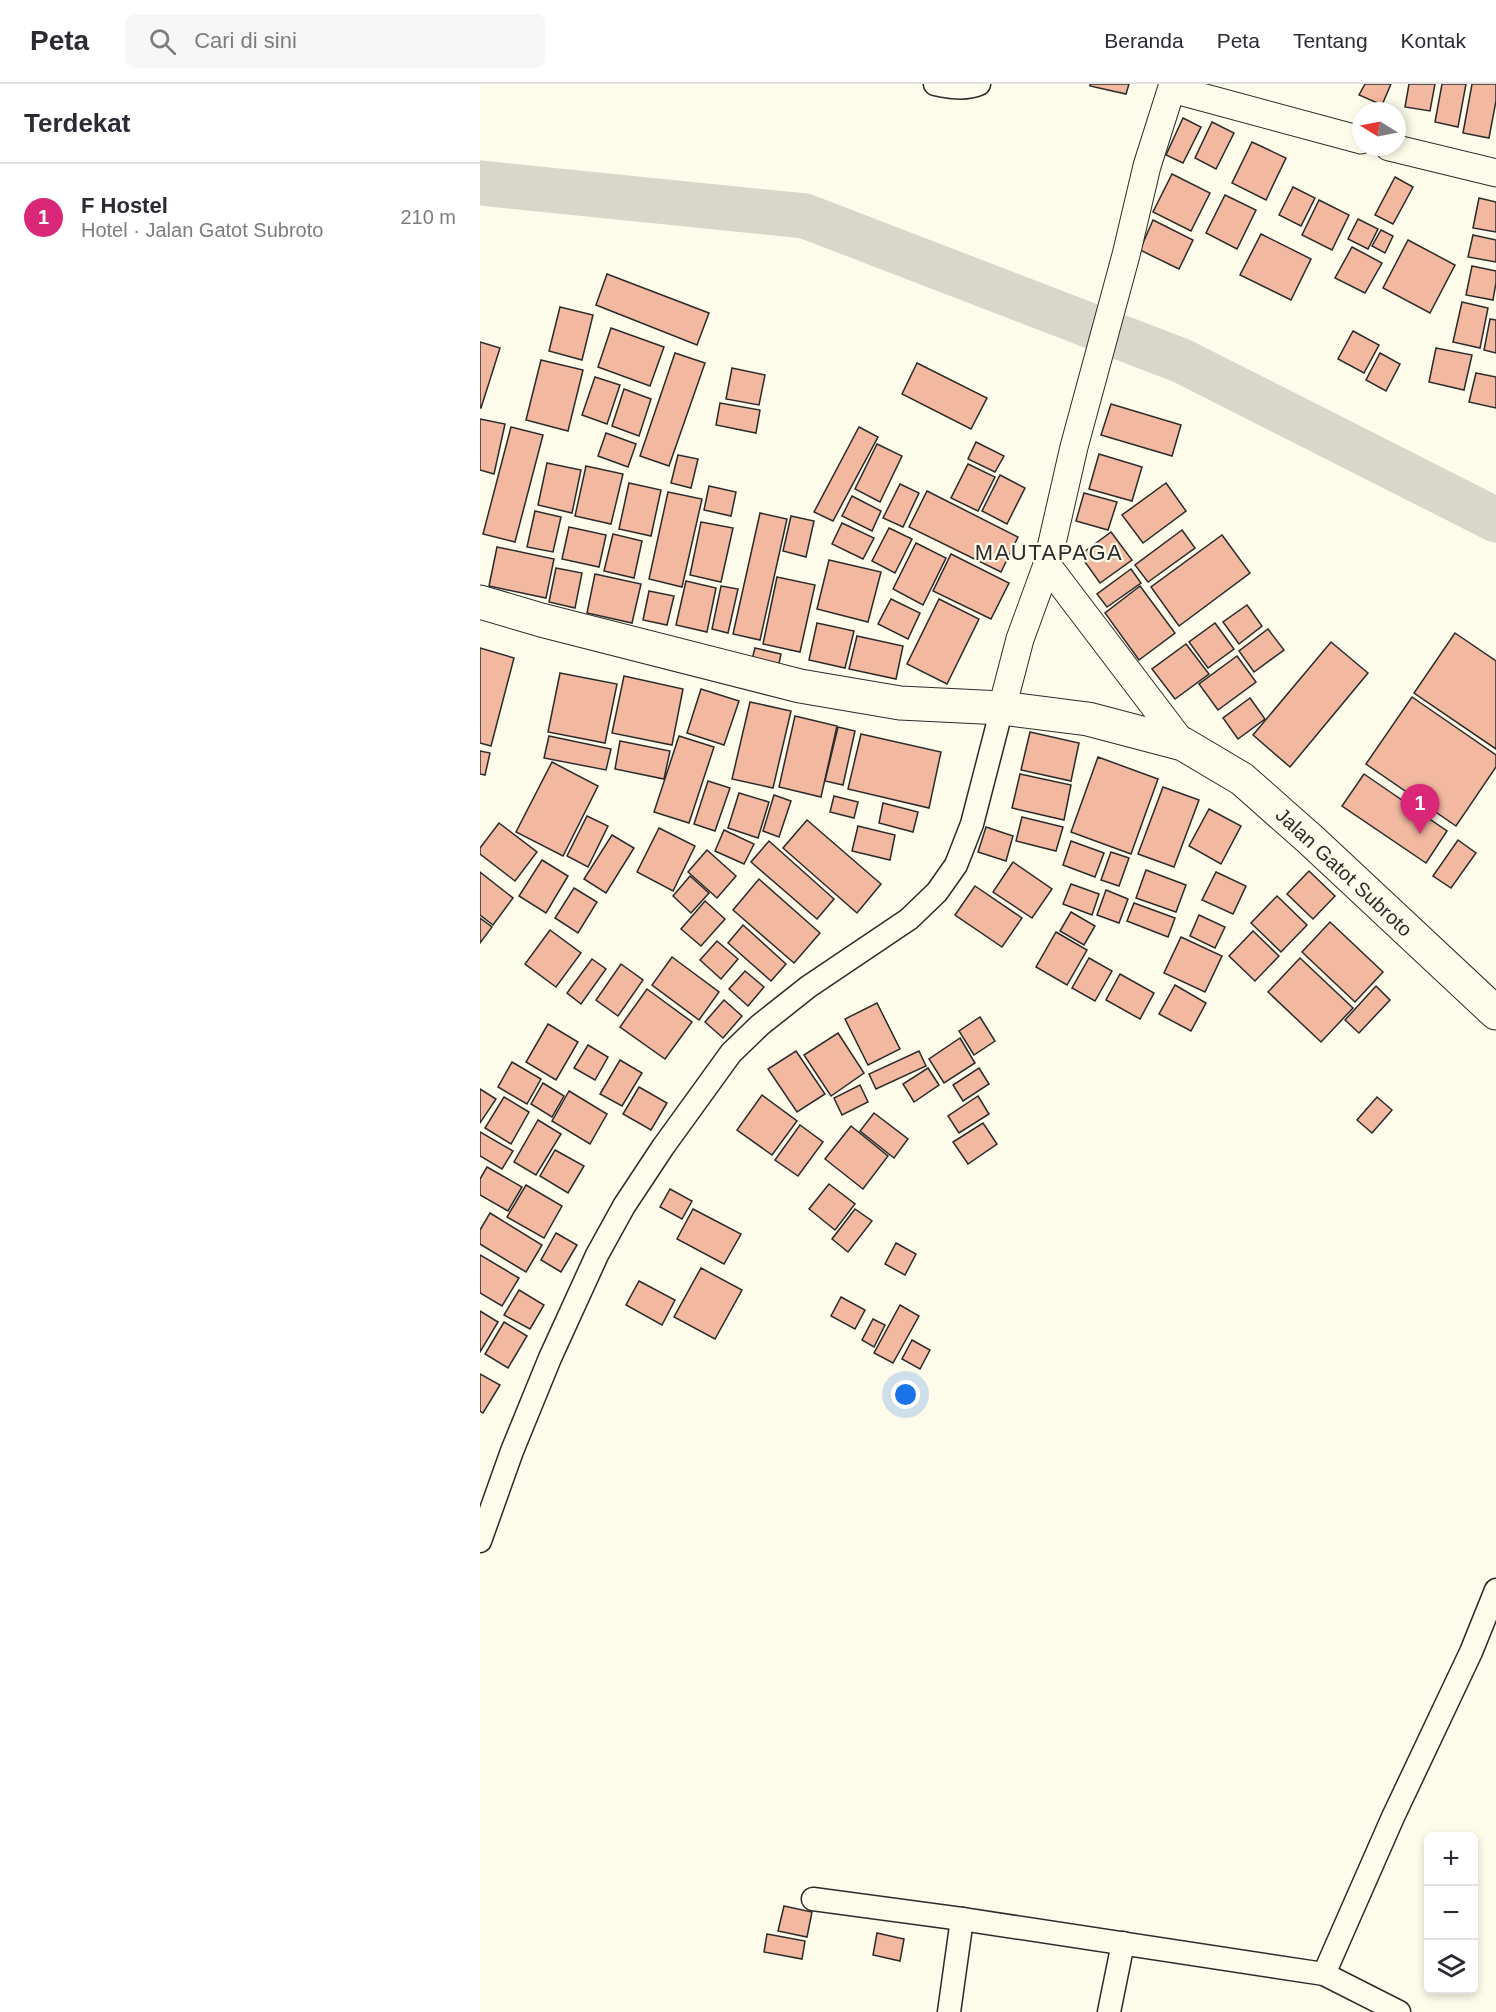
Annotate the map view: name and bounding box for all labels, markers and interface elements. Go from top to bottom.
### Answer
search box [125,14,545,68]
text: Peta [30,25,89,56]
icon: search [146,25,179,58]
text: Cari di sini [194,28,297,53]
text: Beranda [1104,29,1184,52]
text: Peta [1217,29,1260,52]
text: Tentang [1293,29,1368,52]
text: Kontak [1401,29,1466,52]
north arrow [1352,102,1406,156]
text: Terdekat [24,108,130,138]
text: F Hostel [81,193,168,218]
text: 1 [38,206,49,228]
text: 210 m [400,206,456,228]
text: Hotel · Jalan Gatot Subroto [81,219,323,241]
district label: MAUTAPAGA [975,540,1123,565]
pin: 1 [1400,784,1440,834]
street label: Jalan Gatot Subroto [1271,803,1417,941]
your location [891,1380,920,1409]
map controls [1424,1832,1478,1994]
button: + [1424,1832,1478,1886]
button: − [1424,1886,1478,1940]
button: layers [1424,1940,1478,1994]

